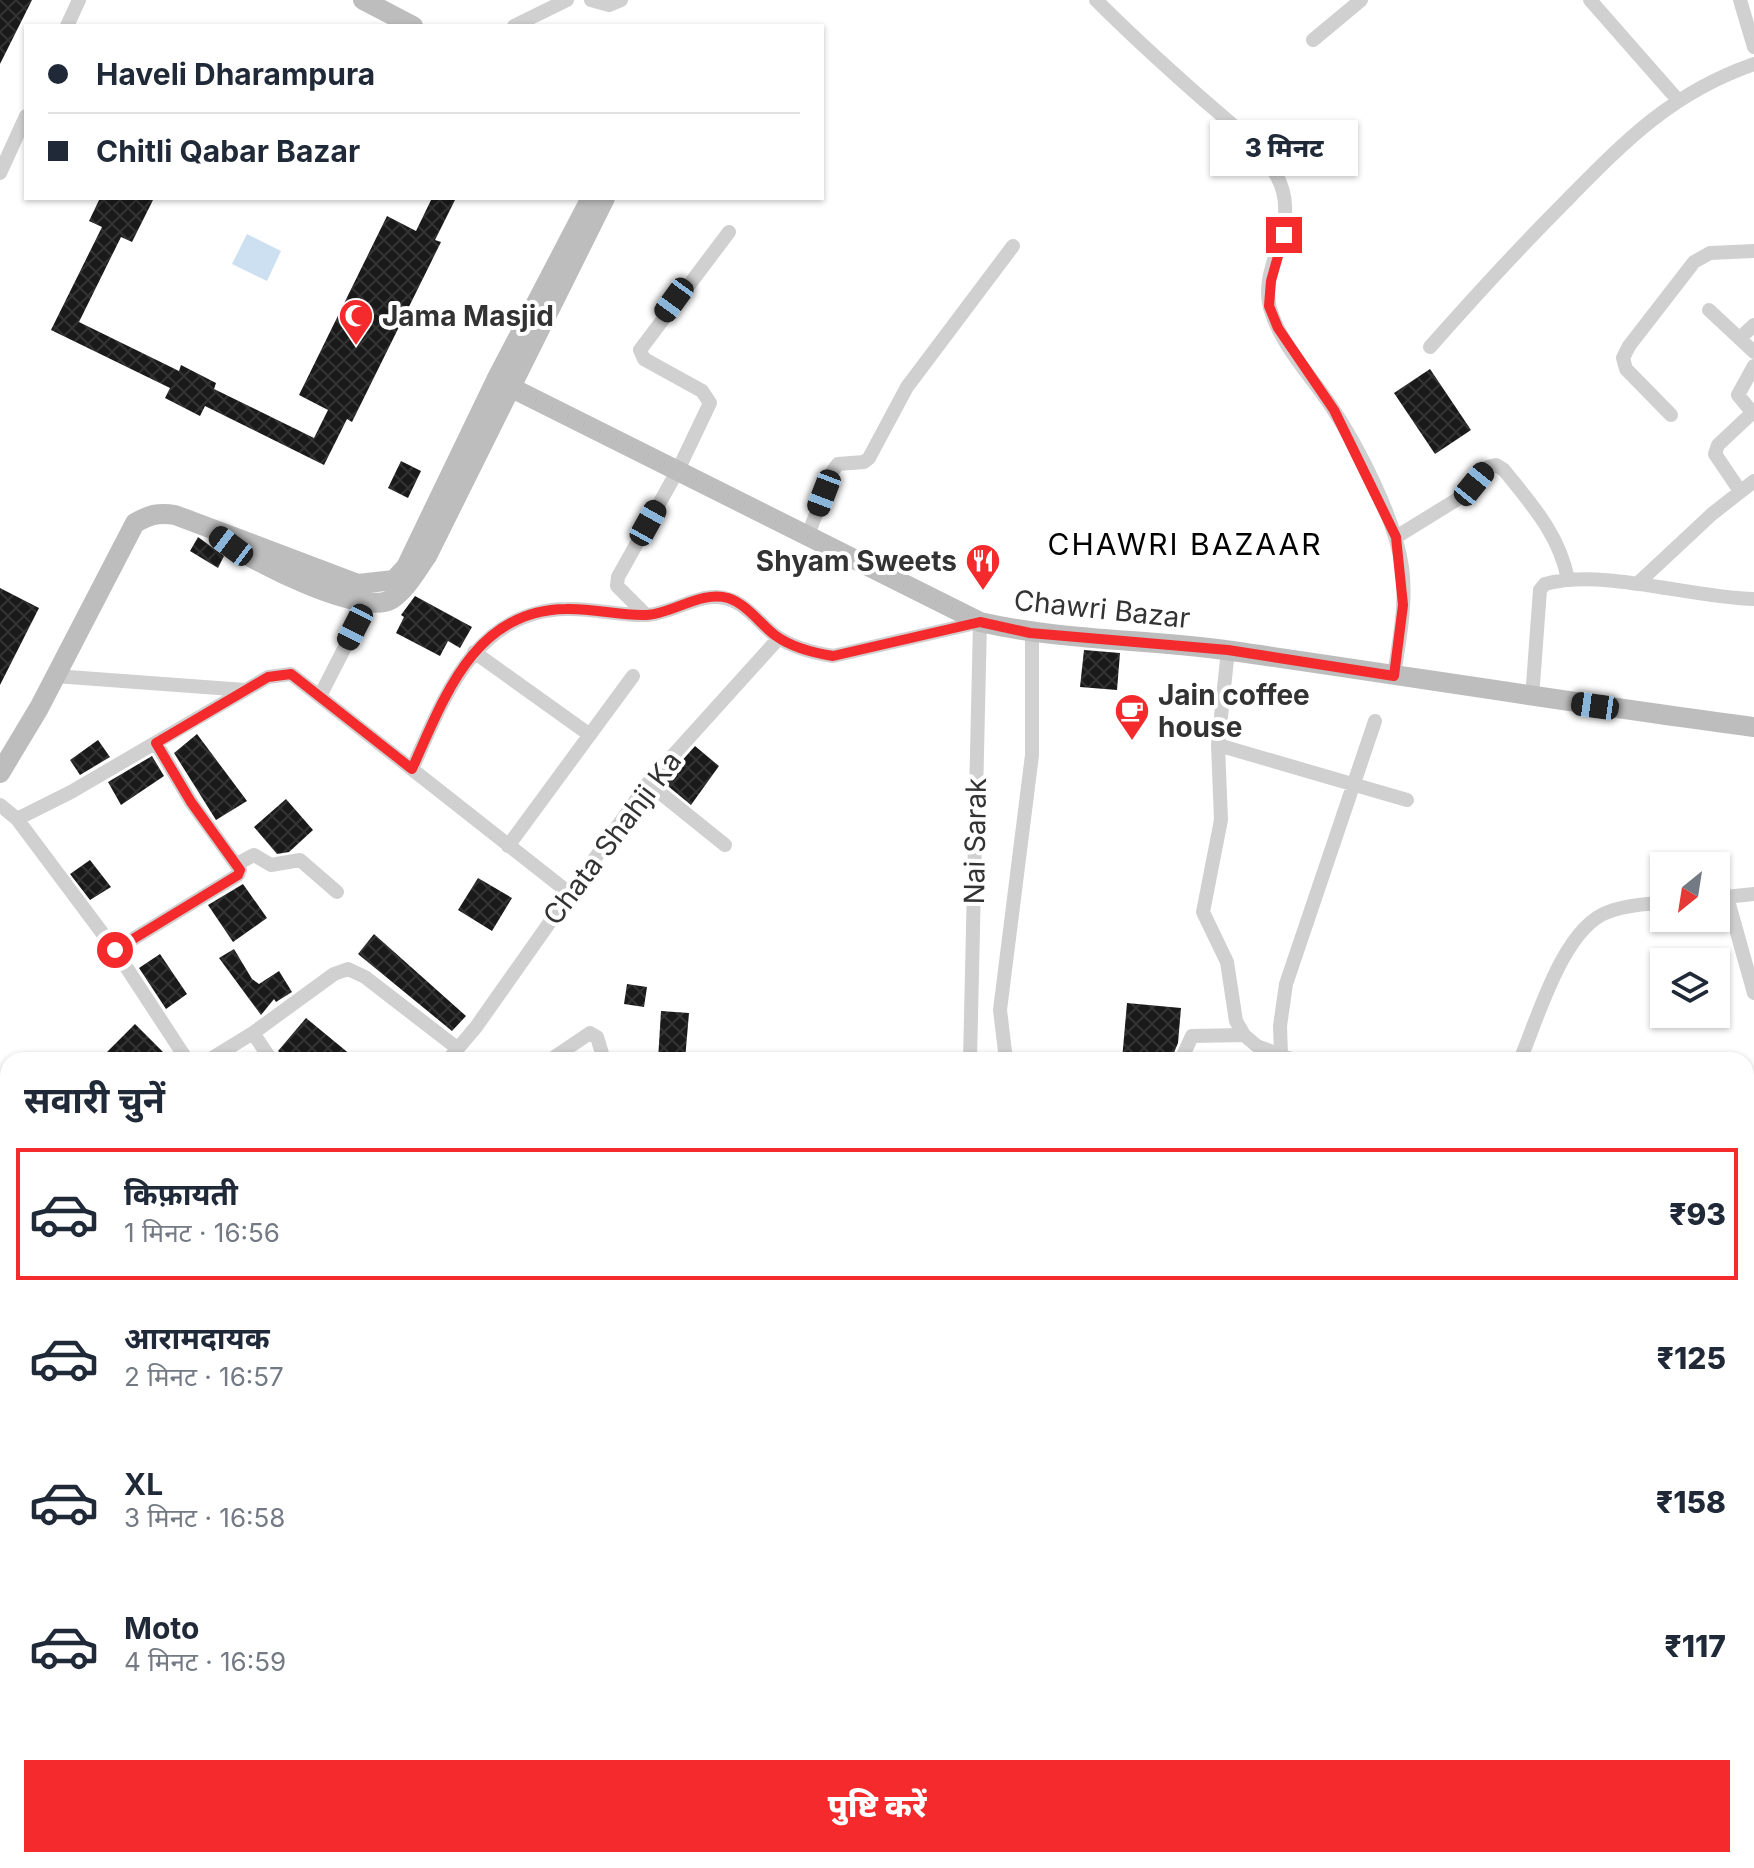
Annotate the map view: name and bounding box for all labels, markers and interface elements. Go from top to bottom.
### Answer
text: Haveli Dharampura [96,56,375,92]
callout: 3 मिनट [1210,119,1358,175]
text: 3 मिनट [1245,132,1323,163]
text: Chitli Qabar Bazar [96,133,360,169]
route end [1266,217,1302,253]
car [650,274,698,326]
mosque icon: Jama Masjid [337,297,375,347]
place label: Jama Masjid [382,299,554,333]
car [1450,458,1498,510]
car [804,466,844,520]
car [626,496,670,550]
car [205,522,257,570]
district label: CHAWRI BAZAAR [1048,526,1322,562]
restaurant icon: Shyam Sweets [964,542,1002,592]
place label: Shyam Sweets [756,544,957,578]
street label: Chawri Bazar [1012,583,1192,635]
car [333,600,377,654]
place label: Jain coffee house [1158,678,1310,744]
car [1570,691,1620,721]
cafe icon: Jain coffee house [1113,692,1151,742]
street label: Chata Shahji Ka [536,745,688,931]
street label: Nai Sarak [957,777,993,905]
north arrow [1650,852,1730,932]
map controls [1650,852,1730,1028]
route start [97,932,133,968]
button: layers [1650,948,1730,1028]
text: सवारी चुनें [24,1078,165,1122]
text: किफ़ायती [124,1176,238,1212]
icon: car [28,1178,100,1250]
text: ₹93 [1669,1196,1726,1232]
text: 1 मिनट · 16:56 [124,1217,280,1248]
text: आरामदायक [124,1320,270,1356]
icon: car [28,1322,100,1394]
text: ₹125 [1657,1340,1726,1376]
text: 2 मिनट · 16:57 [124,1361,284,1392]
icon: car [28,1466,100,1538]
text: XL [124,1466,163,1502]
text: ₹158 [1656,1484,1726,1520]
text: 3 मिनट · 16:58 [124,1502,285,1533]
icon: car [28,1610,100,1682]
text: Moto [124,1610,199,1646]
text: ₹117 [1664,1628,1726,1664]
text: 4 मिनट · 16:59 [124,1646,286,1677]
button: पुष्टि करें [24,1760,1730,1852]

